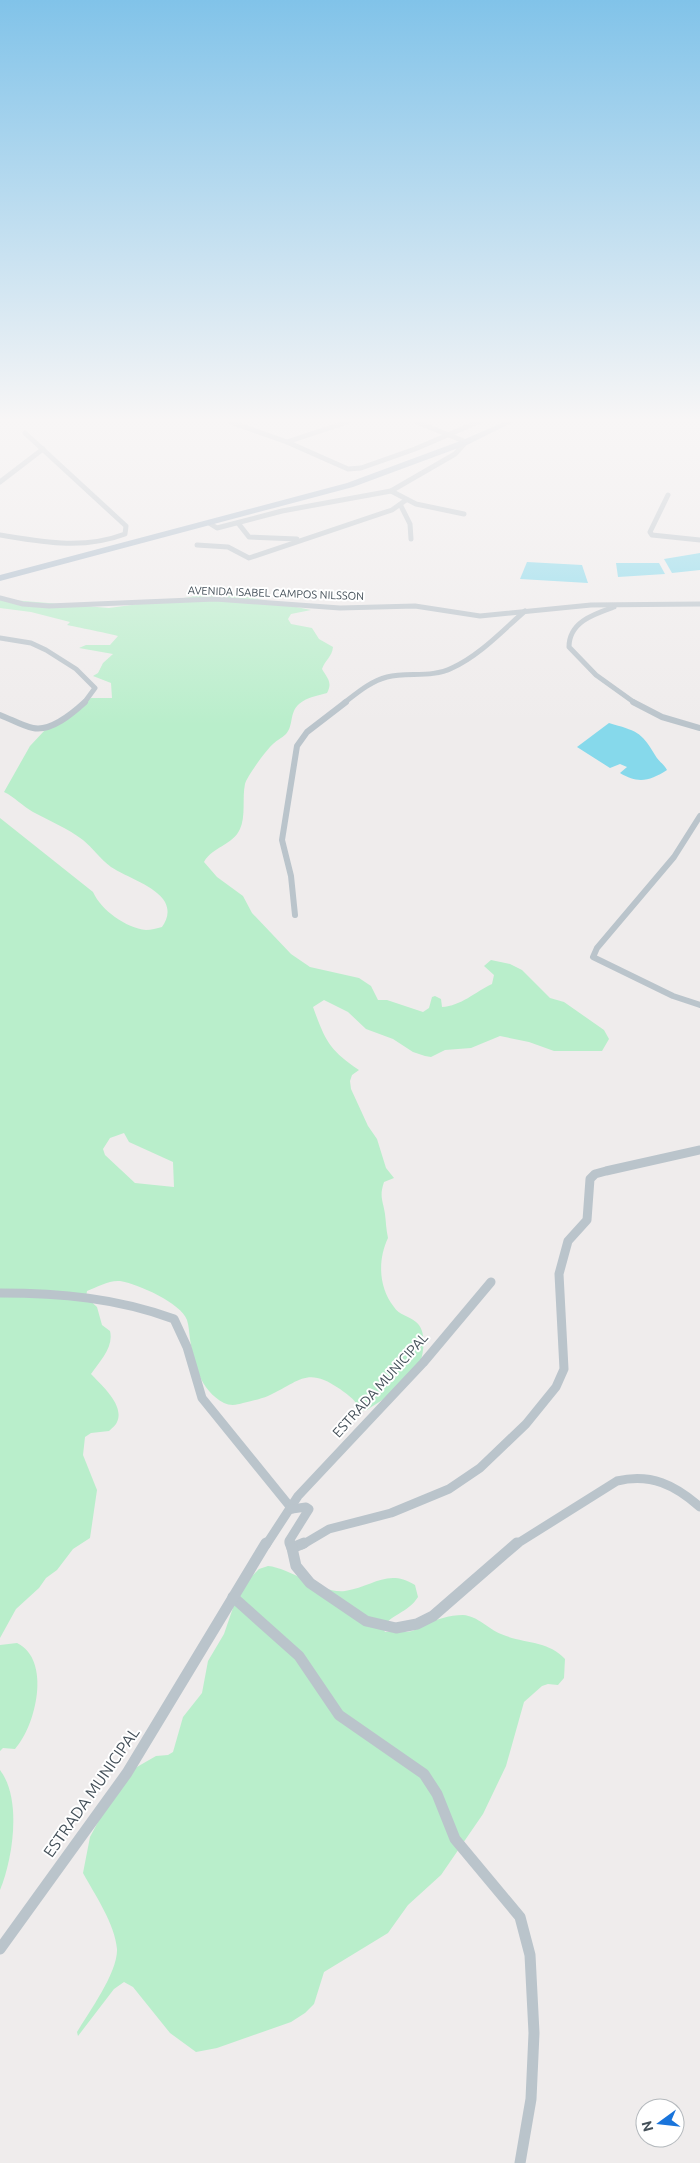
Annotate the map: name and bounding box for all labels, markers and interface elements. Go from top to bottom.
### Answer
street label: AVENIDA ISABEL CAMPOS NILSSON [188,584,364,602]
street label: ESTRADA MUNICIPAL [329,1330,431,1440]
street label: ESTRADA MUNICIPAL [39,1724,143,1860]
north arrow [635,2098,685,2148]
text: N [638,2119,657,2133]

